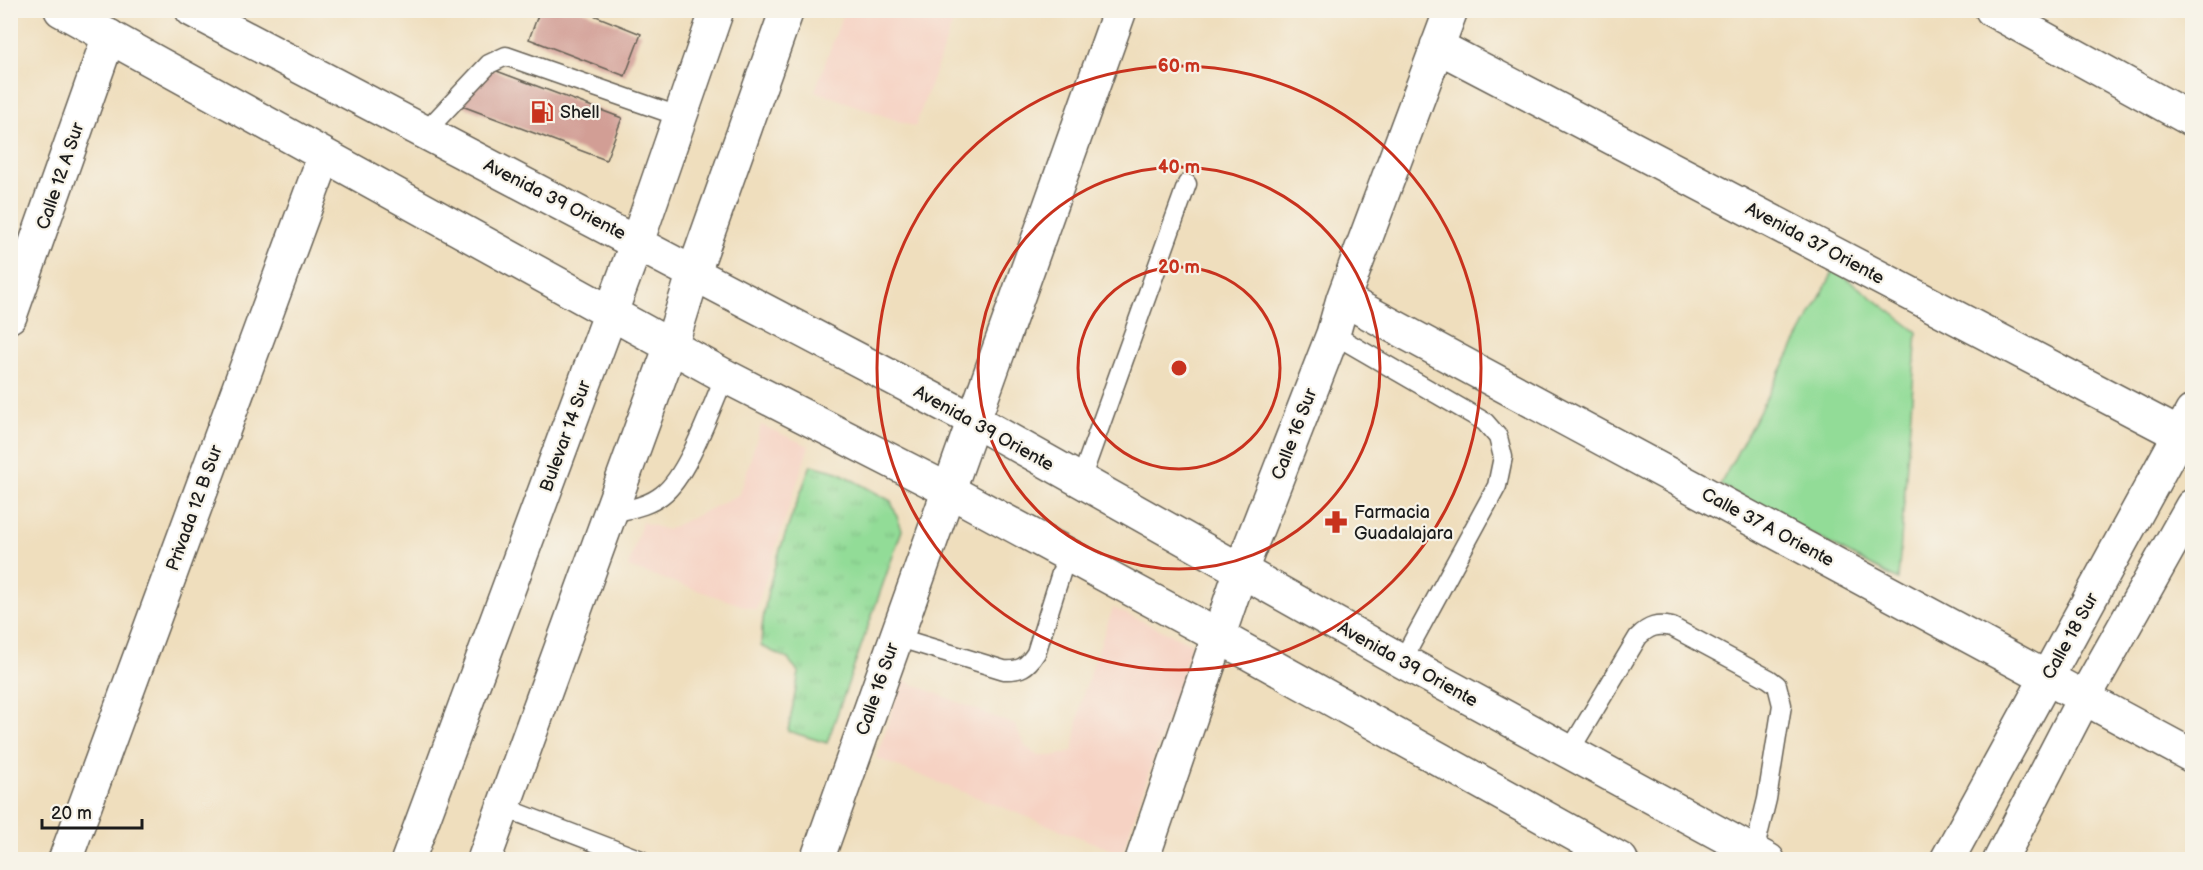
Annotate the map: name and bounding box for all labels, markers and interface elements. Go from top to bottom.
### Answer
text: 60 m [1158,56,1200,77]
fuel station icon: Shell [529,99,555,125]
place label: Shell [560,102,600,123]
street label: Calle 12 A Sur [32,119,89,232]
street label: Avenida 39 Oriente [480,155,630,244]
text: 40 m [1158,157,1200,178]
street label: Avenida 37 Oriente [1742,198,1888,289]
text: 20 m [1158,257,1200,278]
centre of rings [1169,358,1189,378]
street label: Bulevar 14 Sur [536,377,595,495]
street label: Avenida 39 Oriente [910,381,1058,476]
street label: Calle 16 Sur [1267,385,1322,483]
street label: Privada 12 B Sur [162,442,227,574]
street label: Calle 37 A Oriente [1698,484,1838,571]
place label: Farmacia Guadalajara [1354,502,1453,544]
pharmacy icon: Farmacia Guadalajara [1323,509,1349,535]
street label: Calle 18 Sur [2038,589,2103,683]
street label: Avenida 39 Oriente [1334,617,1482,712]
street label: Calle 16 Sur [852,640,903,738]
scale bar [42,792,142,830]
text: 20 m [51,803,92,824]

